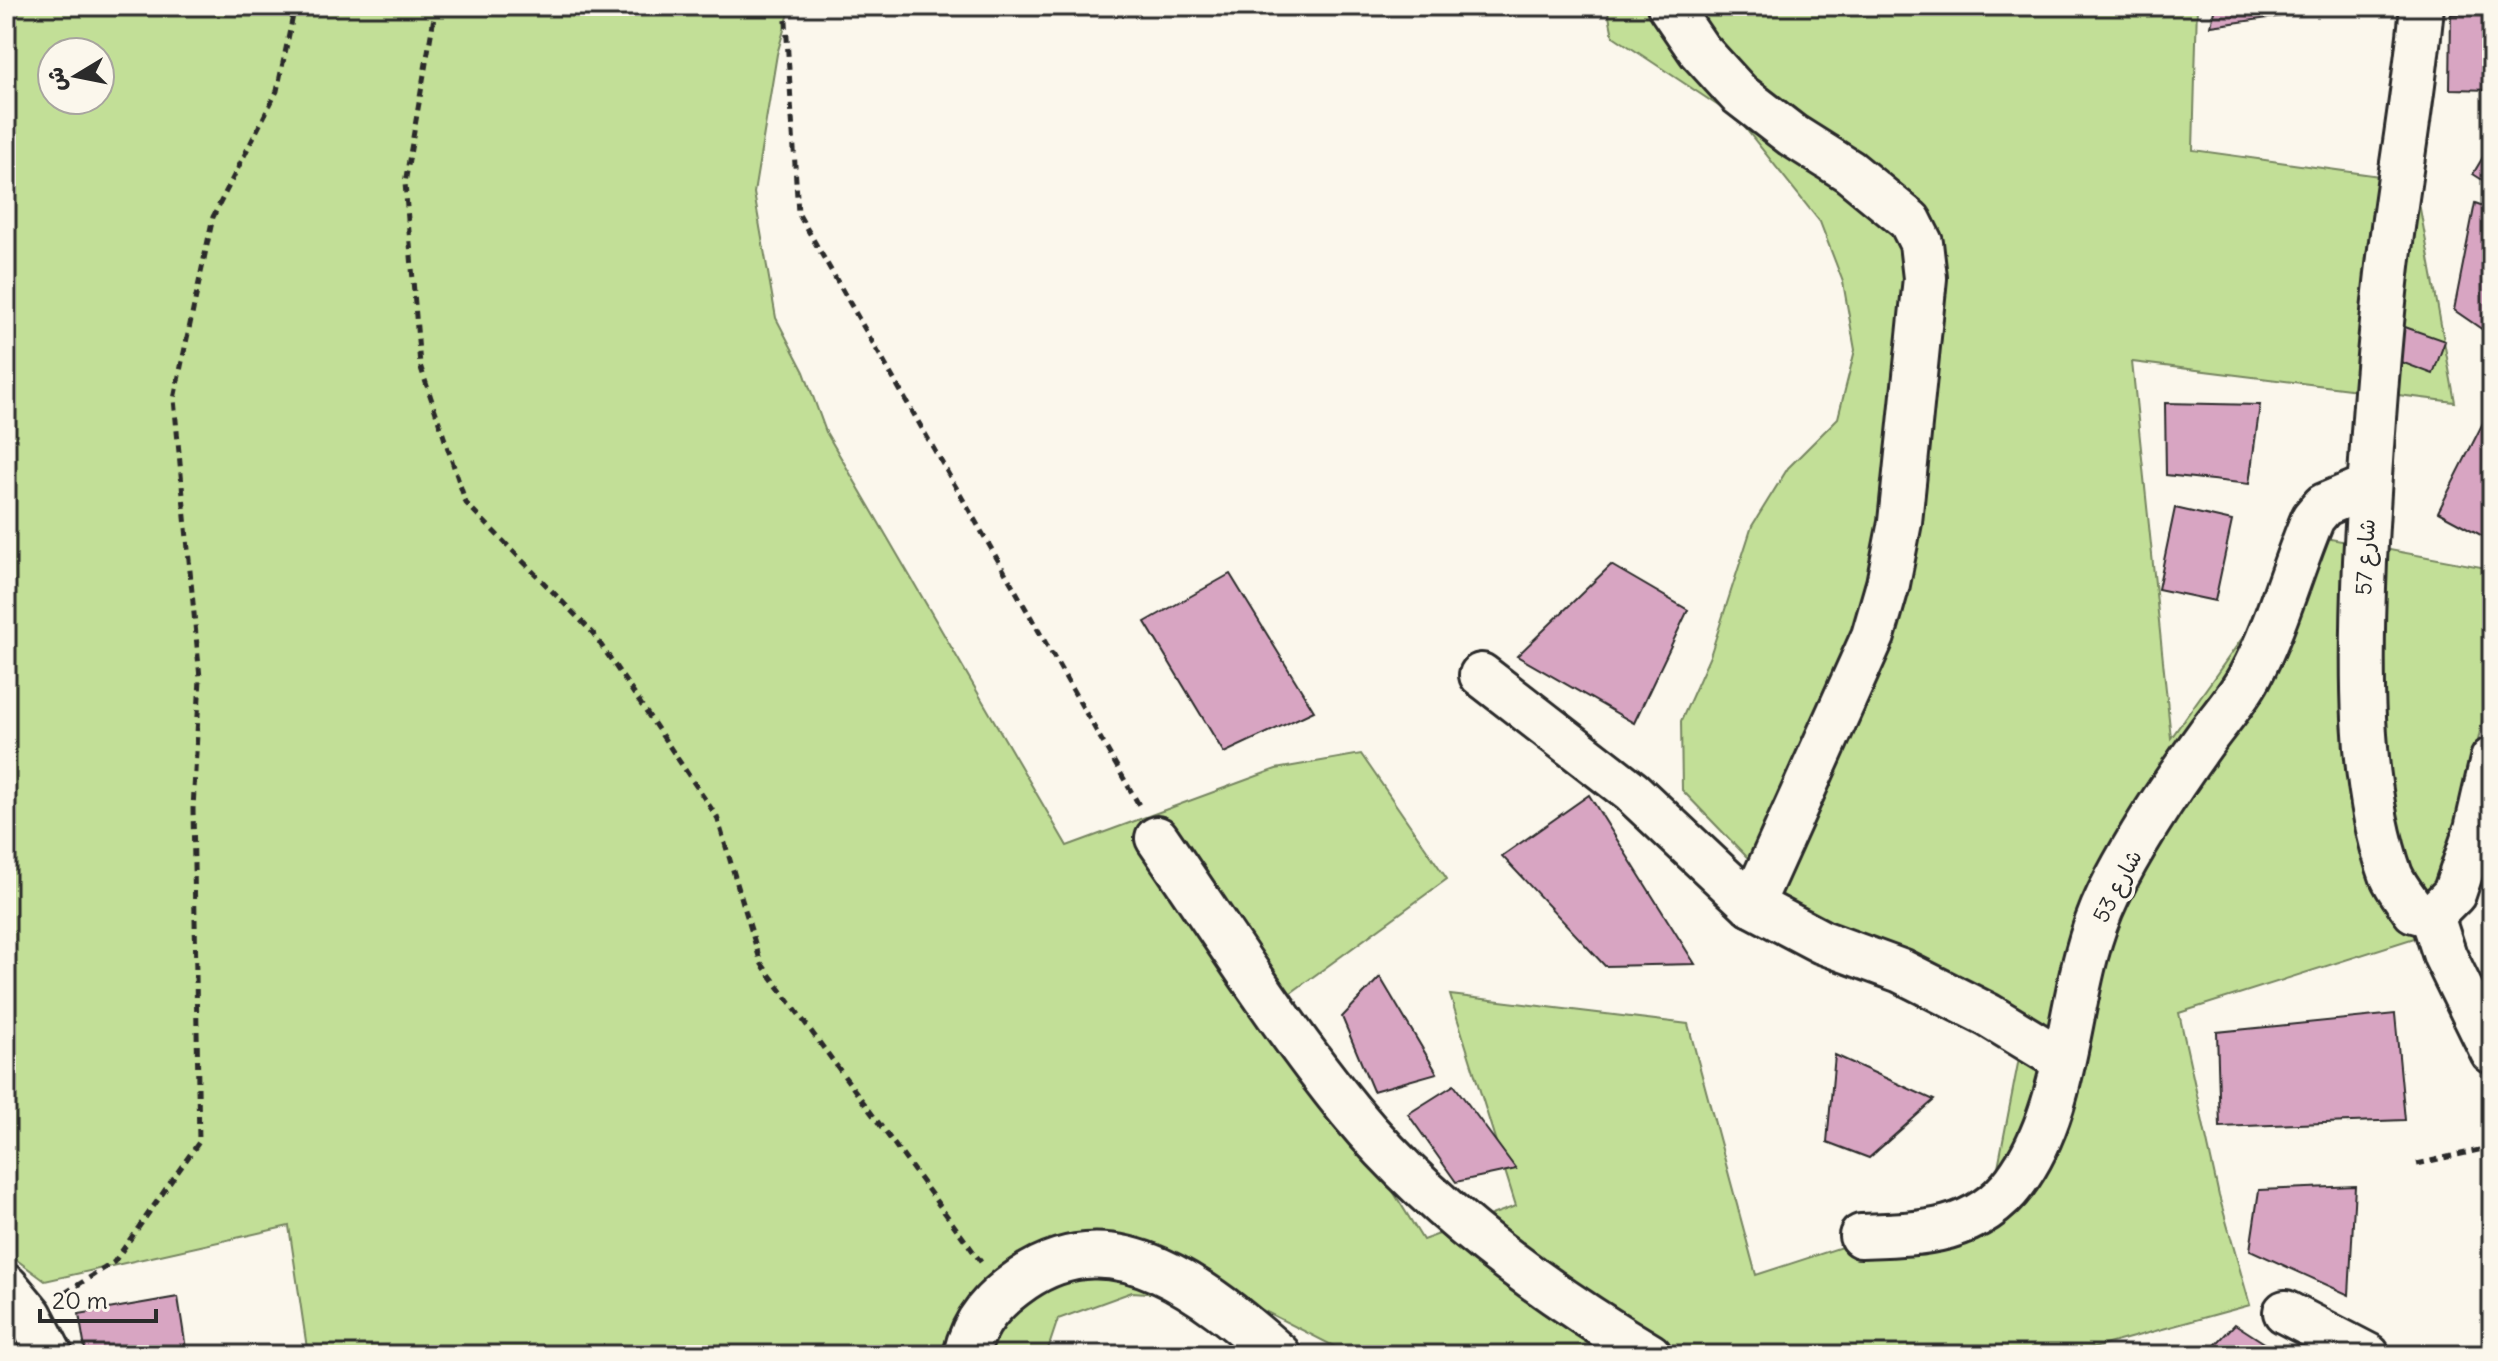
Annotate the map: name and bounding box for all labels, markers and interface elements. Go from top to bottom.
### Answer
north arrow [36,36,116,116]
text: ش [40,65,72,94]
street label: شارع 57 [2349,518,2383,596]
street label: شارع 53 [2086,845,2149,928]
scale bar [40,1273,156,1323]
text: 20 m [52,1285,108,1315]

